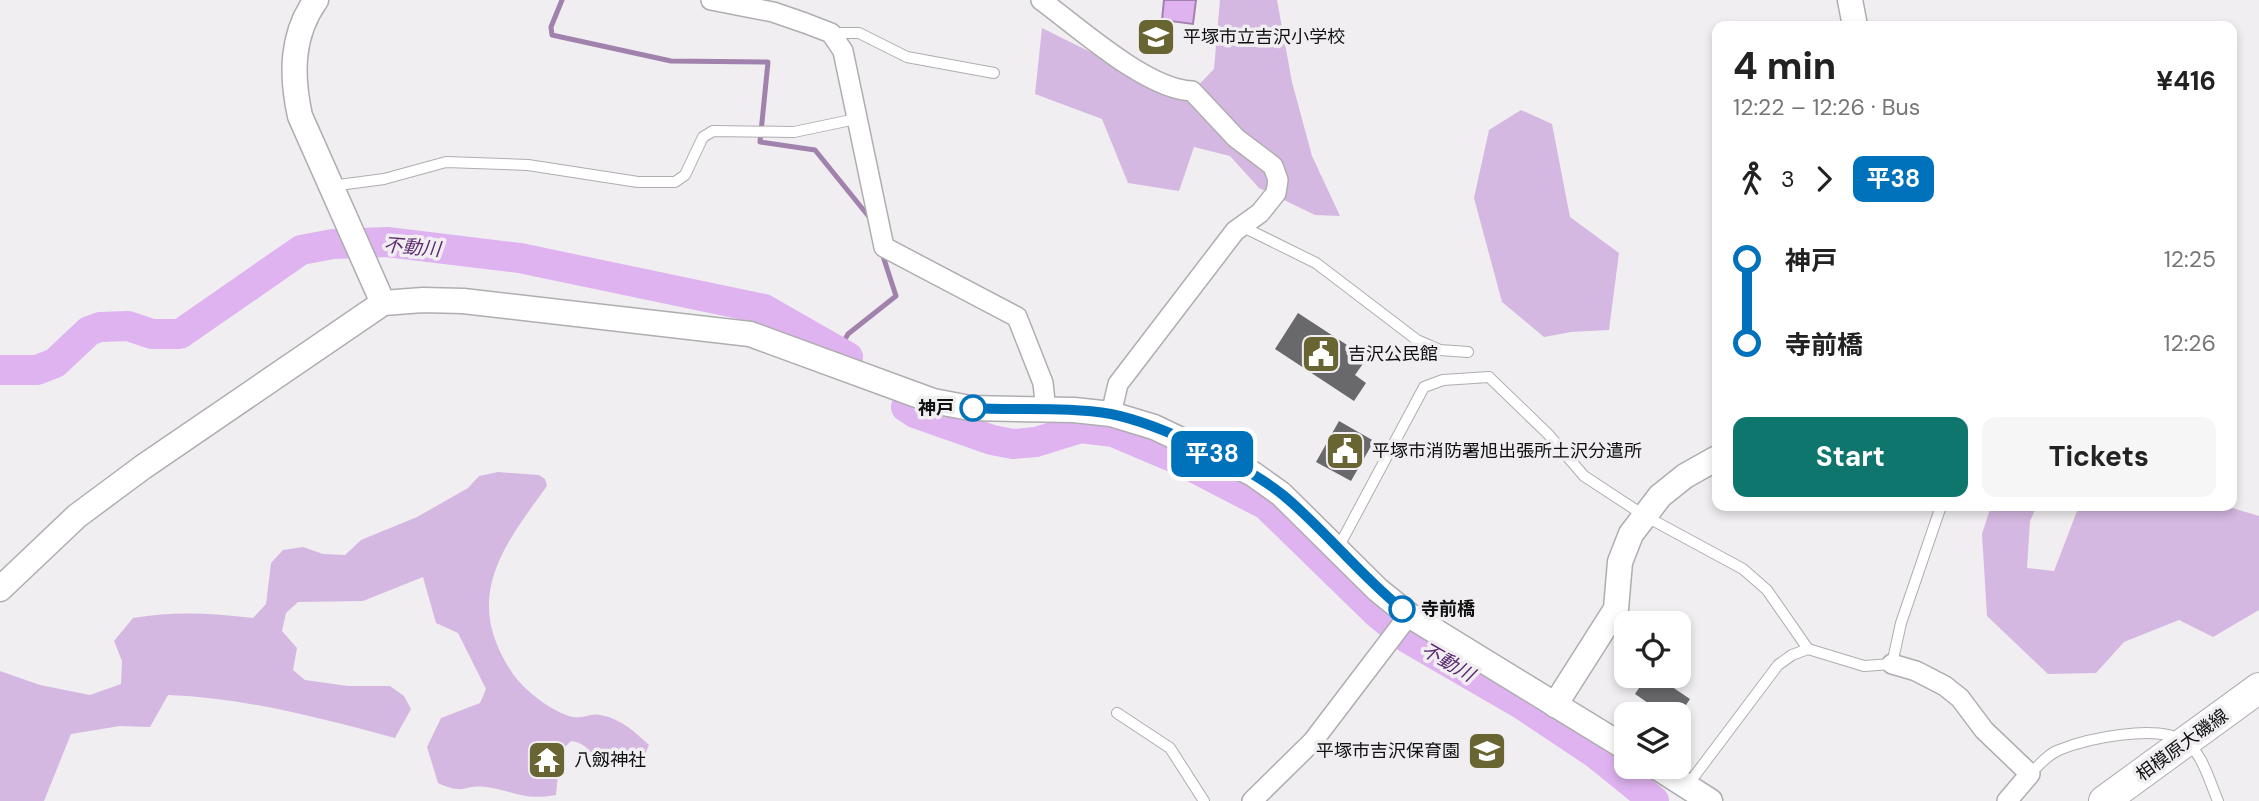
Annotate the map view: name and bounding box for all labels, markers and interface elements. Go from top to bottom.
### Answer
school or university icon: 平塚市立吉沢小学校 [1135,16,1177,58]
place label: 平塚市立吉沢小学校 [1183,25,1345,49]
text: 4 min [1733,41,1836,91]
text: ¥416 [2156,64,2216,98]
text: 12:22 – 12:26 · Bus [1733,92,1920,122]
icon: walk [1733,160,1771,198]
icon: forward [1805,160,1843,198]
text: 平38 [1867,163,1920,194]
text: 3 [1781,164,1795,194]
water label: 不動川 [383,232,443,262]
text: 神戸 [1785,244,1837,278]
text: 12:25 [2164,244,2216,274]
text: 寺前橋 [1785,328,1863,362]
text: 12:26 [2163,328,2216,358]
public building icon: 吉沢公民館 [1300,333,1342,375]
place label: 吉沢公民館 [1348,342,1438,366]
marker: 神戸 [960,395,986,421]
place label: 神戸 [918,396,954,420]
button: Start [1733,417,1968,497]
button: Tickets [1982,417,2216,497]
public building icon: 平塚市消防署旭出張所土沢分遣所 [1324,430,1366,472]
line badge: 平38 [1172,431,1252,477]
text: 平38 [1185,438,1239,469]
place label: 平塚市消防署旭出張所土沢分遣所 [1372,439,1642,463]
marker: 寺前橋 [1389,596,1415,622]
place label: 寺前橋 [1421,597,1475,621]
map controls [1614,611,1691,779]
button: locate [1614,611,1691,688]
water label: 不動川 [1417,637,1481,688]
button: layers [1614,702,1691,779]
street label: 相模原大磯線 [2131,704,2233,786]
school or university icon: 平塚市吉沢保育園 [1466,730,1508,772]
temple icon: 八劔神社 [526,739,568,781]
place label: 平塚市吉沢保育園 [1316,739,1460,763]
place label: 八劔神社 [574,748,646,772]

